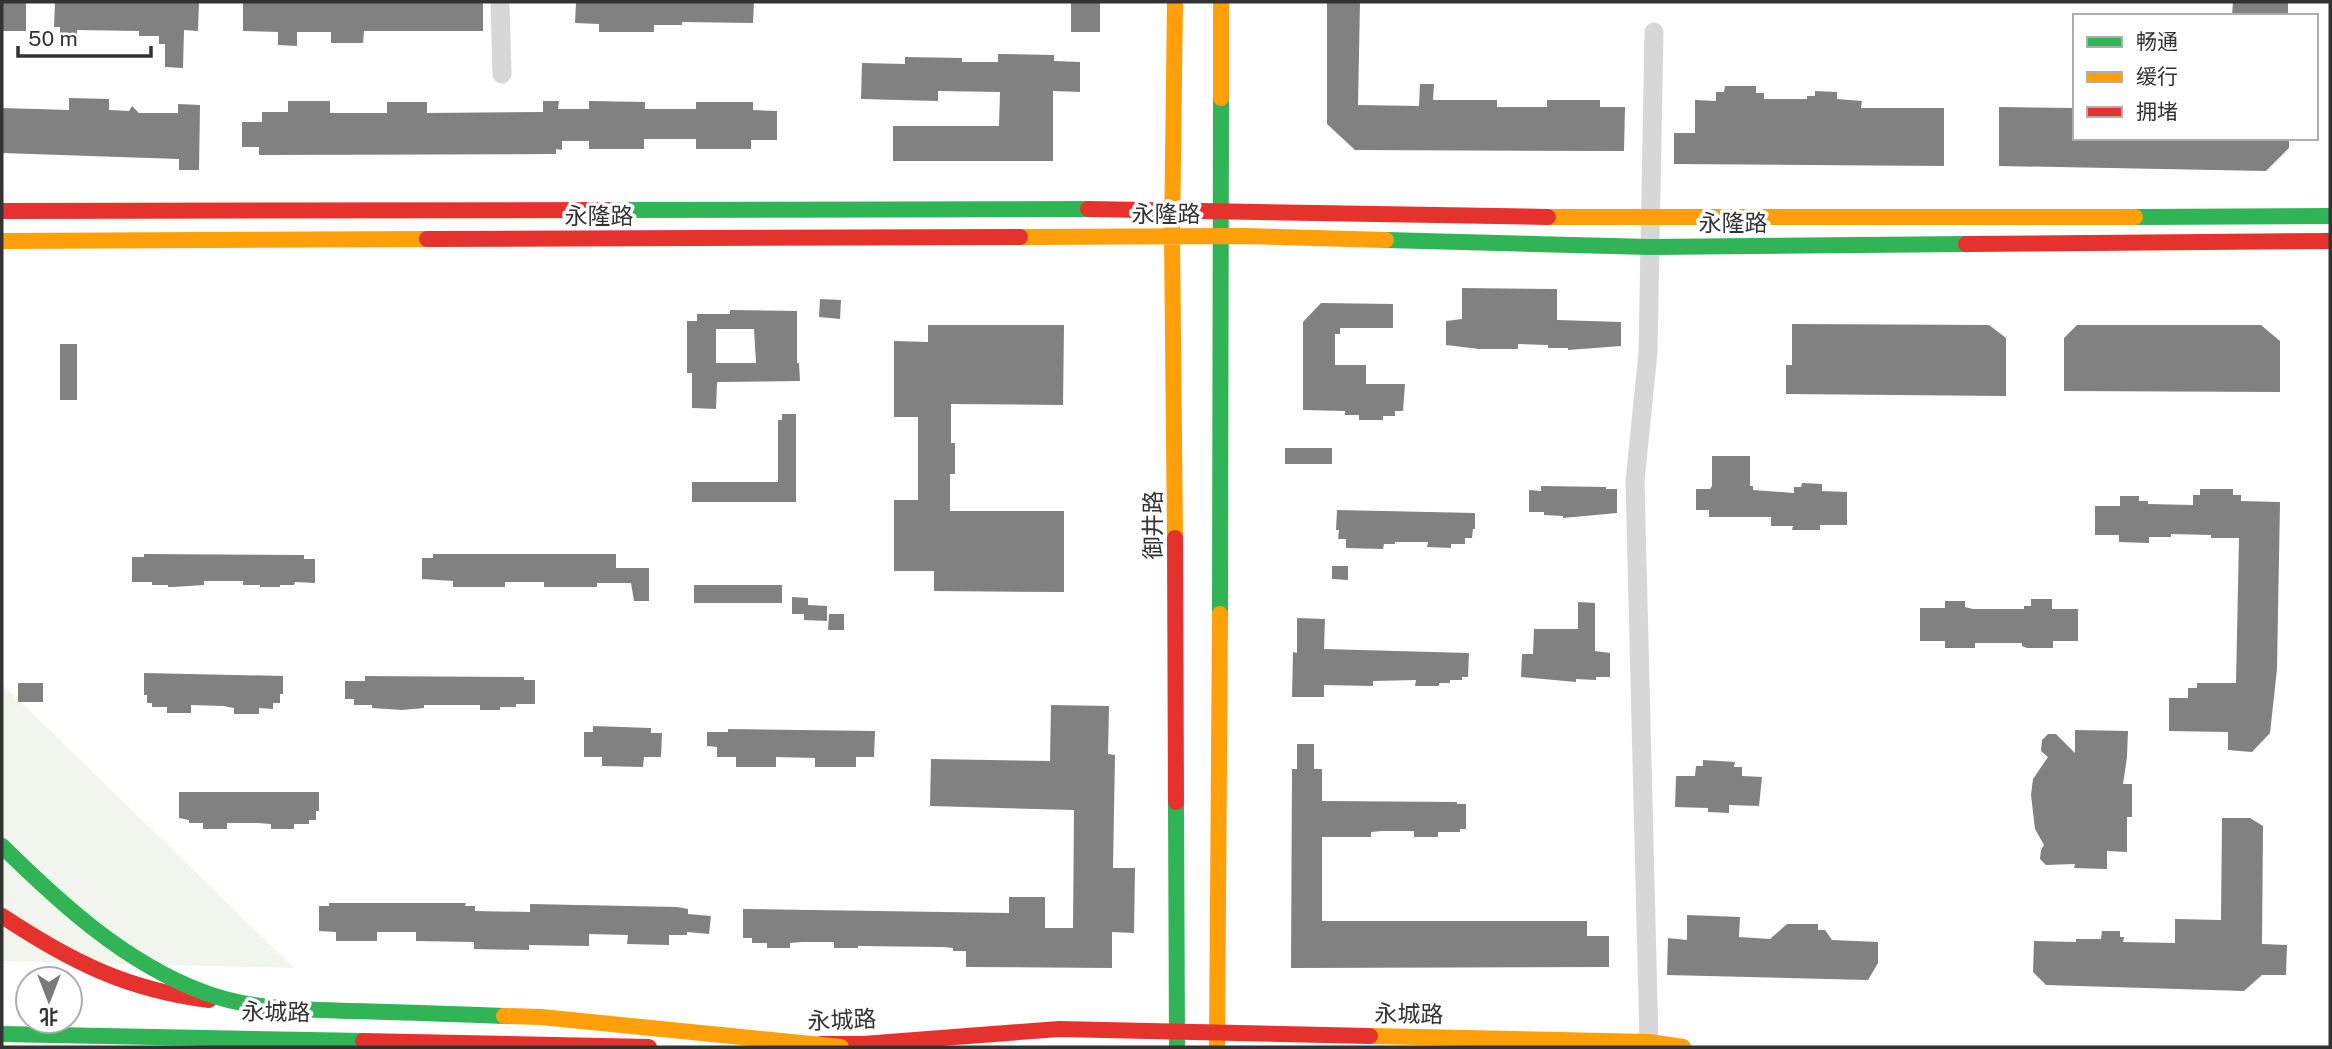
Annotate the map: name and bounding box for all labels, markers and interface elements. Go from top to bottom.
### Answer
scale bar [18,14,150,58]
legend [2073,14,2318,140]
text: 50 m [28,26,78,51]
text: 畅通 [2136,29,2178,54]
text: 缓行 [2136,64,2178,89]
text: 拥堵 [2136,99,2178,124]
street label: 永隆路 [1132,200,1201,227]
street label: 永隆路 [565,202,634,229]
street label: 永隆路 [1699,209,1768,236]
street label: 御井路 [1139,491,1166,560]
north arrow [14,965,84,1035]
street label: 永城路 [241,997,311,1026]
street label: 永城路 [1374,999,1444,1028]
street label: 永城路 [807,1005,877,1034]
text: 北 [39,1006,59,1028]

